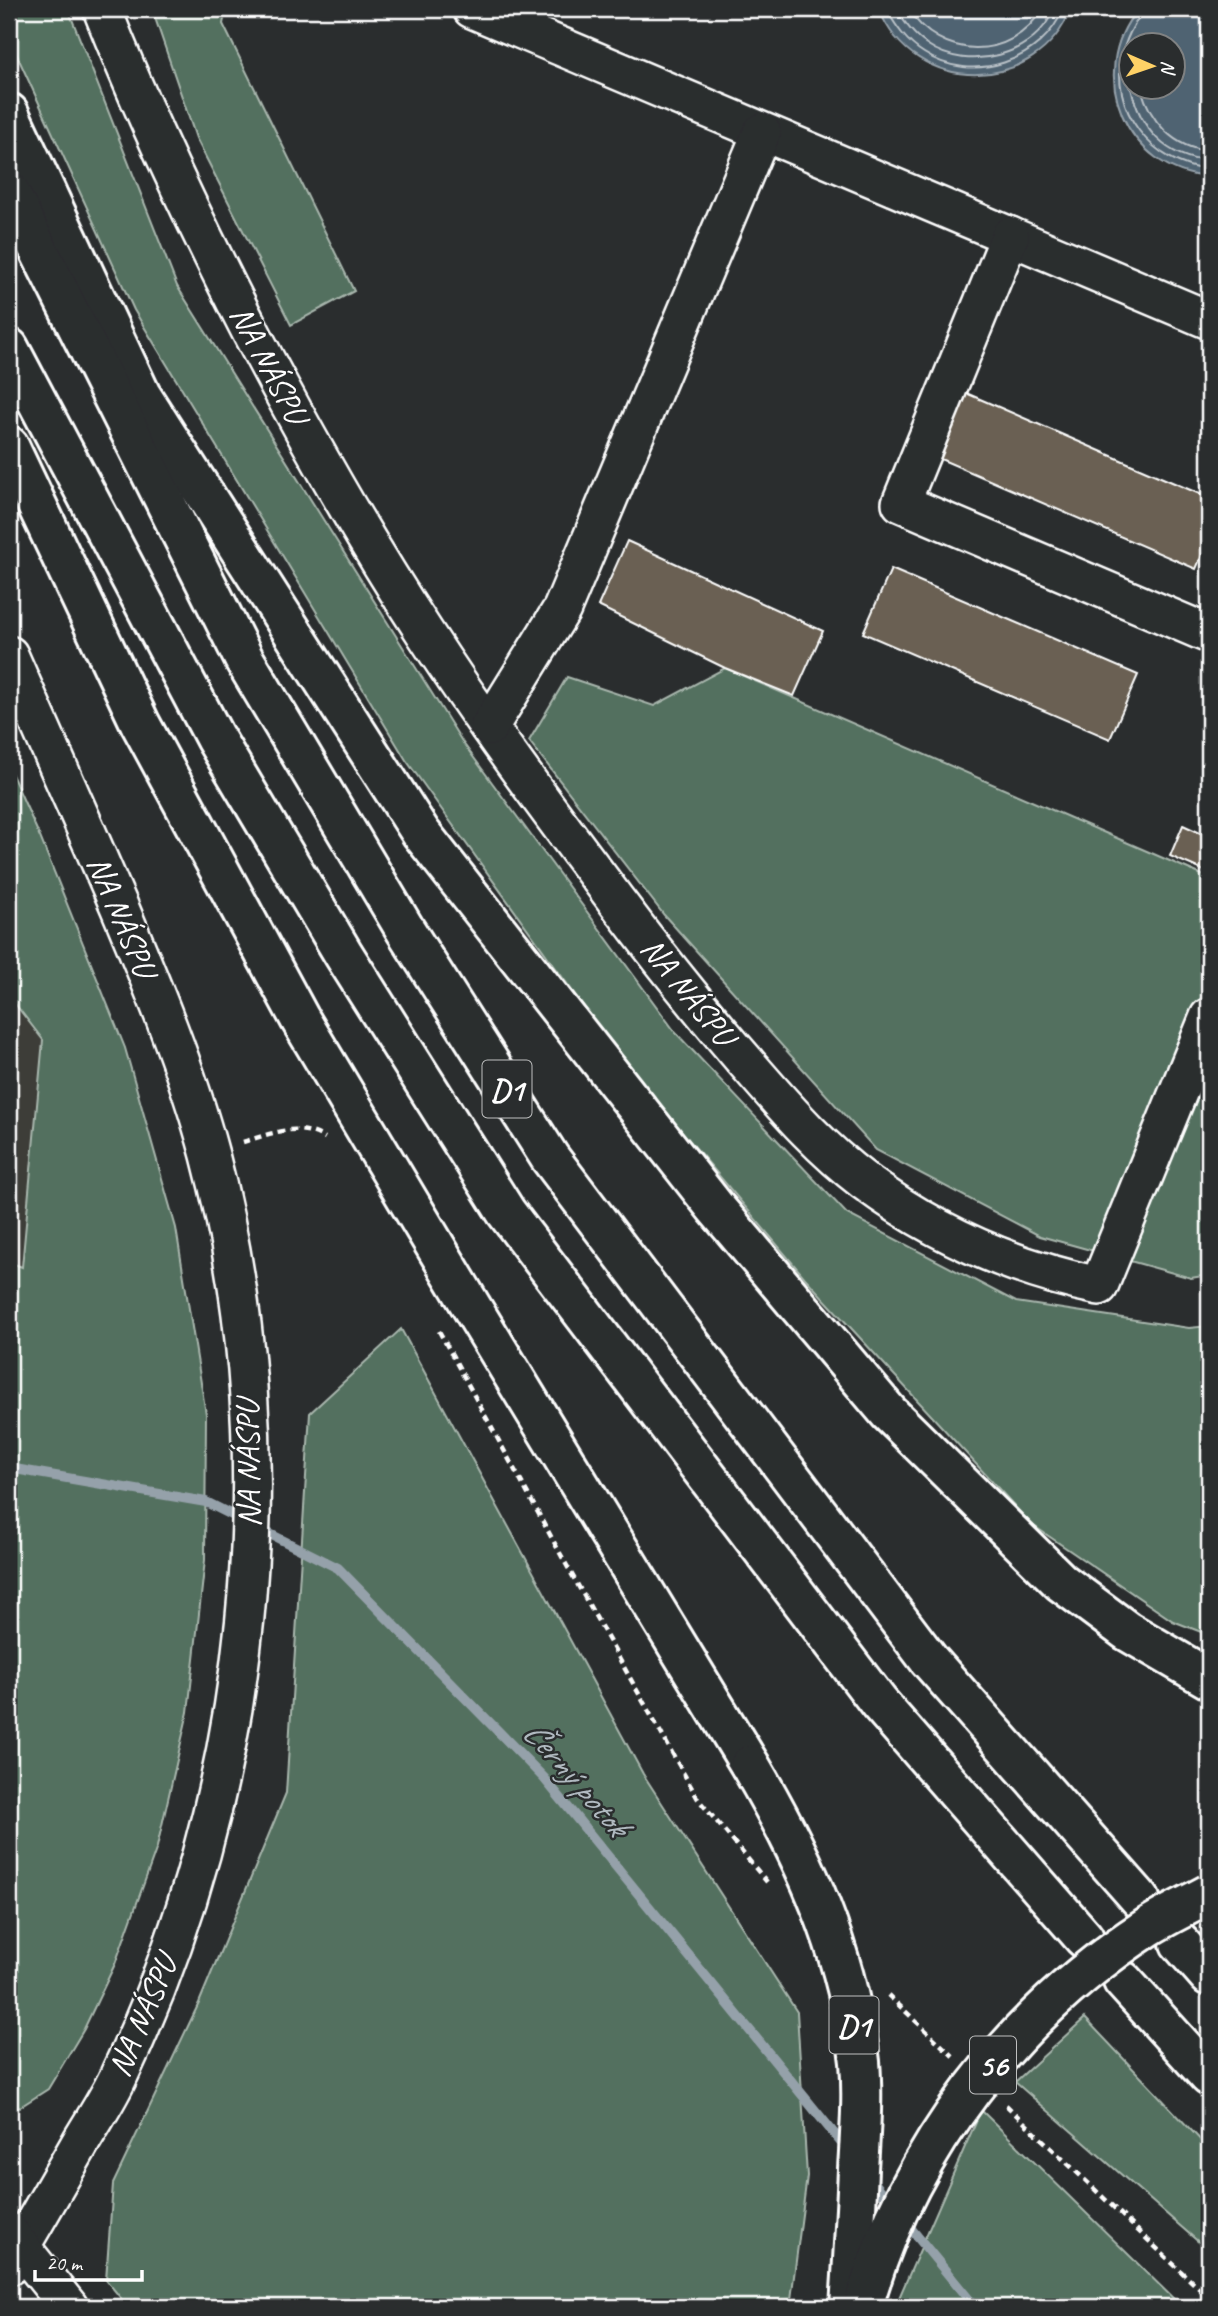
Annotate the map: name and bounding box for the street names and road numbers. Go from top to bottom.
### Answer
street label: NA NÁSPU [221,298,320,435]
street label: NA NÁSPU [78,849,169,988]
street label: NA NÁSPU [632,928,748,1058]
road number: D1 [482,1060,532,1118]
street label: NA NÁSPU [226,1394,270,1528]
street label: NA NÁSPU [98,1944,189,2083]
road number: D1 [830,1996,878,2054]
road number: 56 [970,2036,1016,2094]

